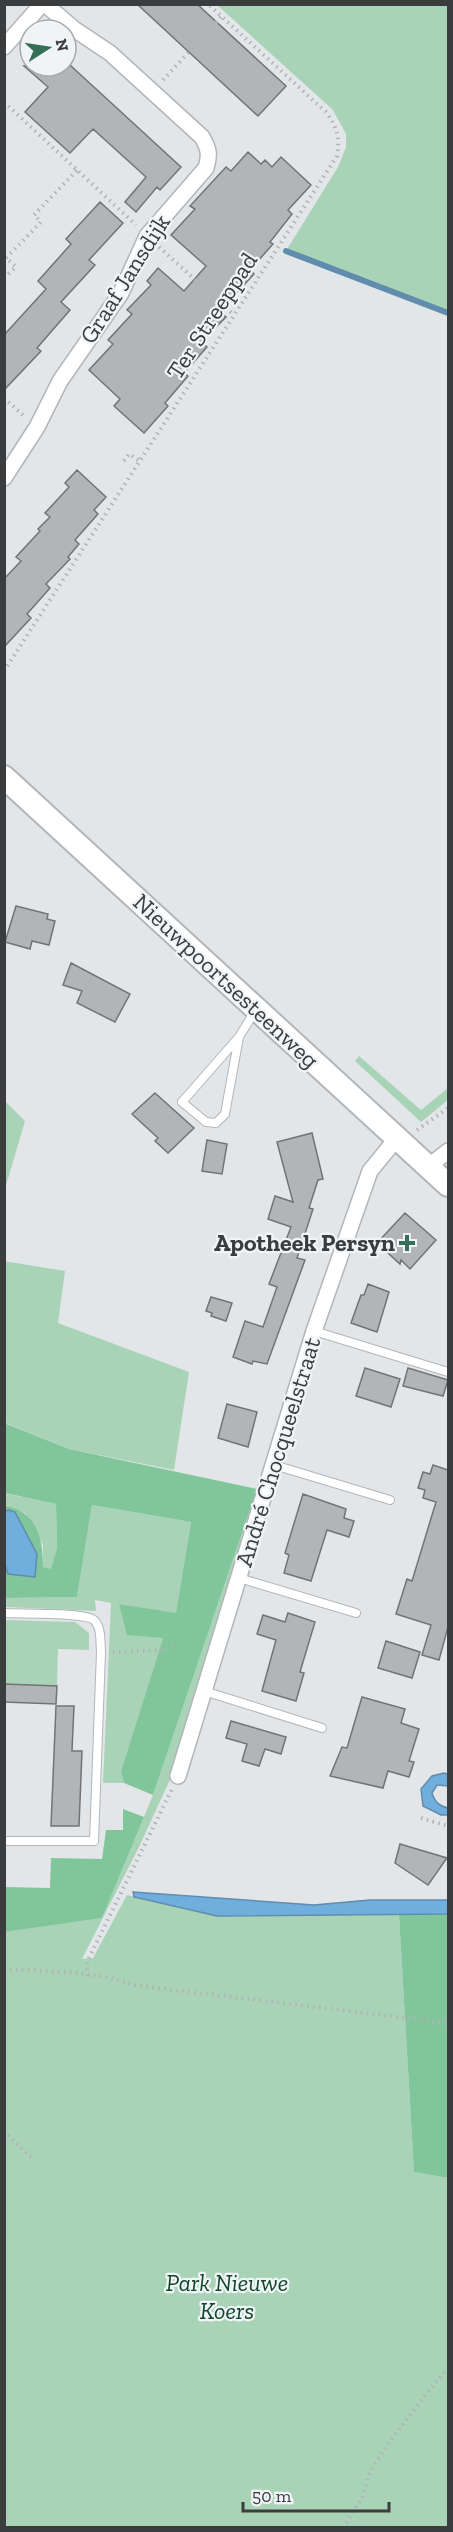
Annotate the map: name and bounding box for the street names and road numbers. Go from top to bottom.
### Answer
street label: Graaf Jansdijk [73,208,176,349]
street label: Ter Streeppad [160,247,263,385]
street label: Nieuwpoortsesteenweg [127,887,325,1074]
street label: André Chocqueelstraat [229,1334,326,1570]

